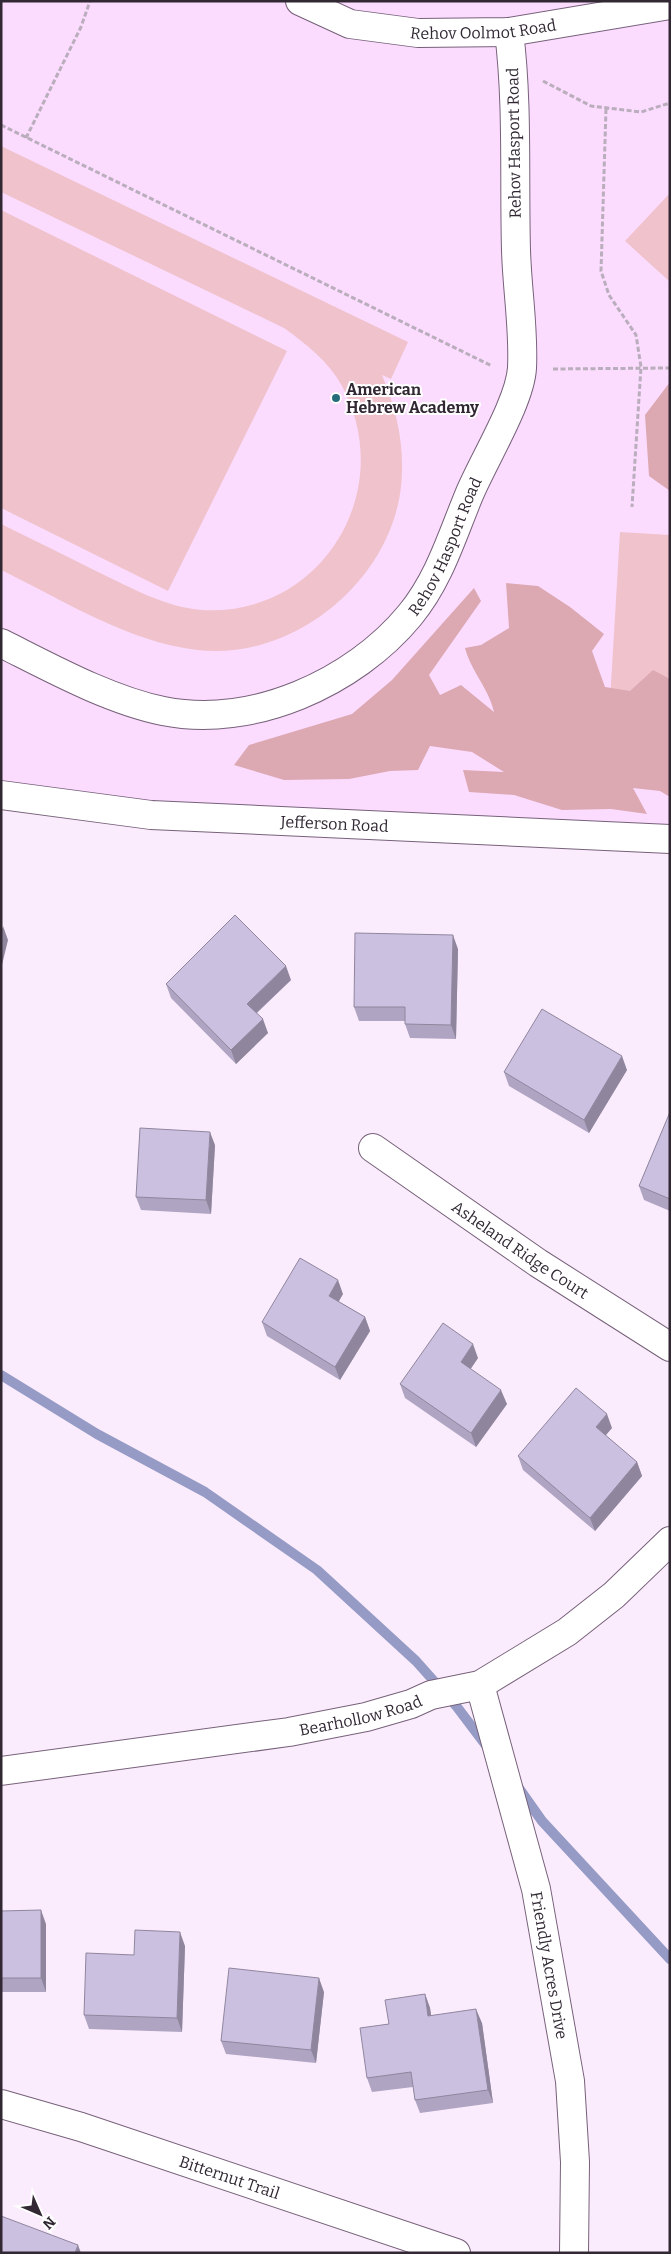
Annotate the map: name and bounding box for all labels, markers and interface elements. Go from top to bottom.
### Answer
street label: Rehov Oolmot Road [409,15,558,43]
street label: Rehov Hasport Road [503,67,525,219]
place label: American Hebrew Academy [346,380,479,417]
marker: American Hebrew Academy [330,392,342,404]
street label: Rehov Hasport Road [404,473,486,619]
street label: Jefferson Road [279,811,389,835]
street label: Asheland Ridge Court [449,1197,592,1302]
street label: Bearhollow Road [298,1691,425,1739]
street label: Friendly Acres Drive [527,1890,572,2041]
street label: Bitternut Trail [177,2151,283,2203]
north arrow [15,2189,65,2239]
text: N [39,2213,59,2233]

